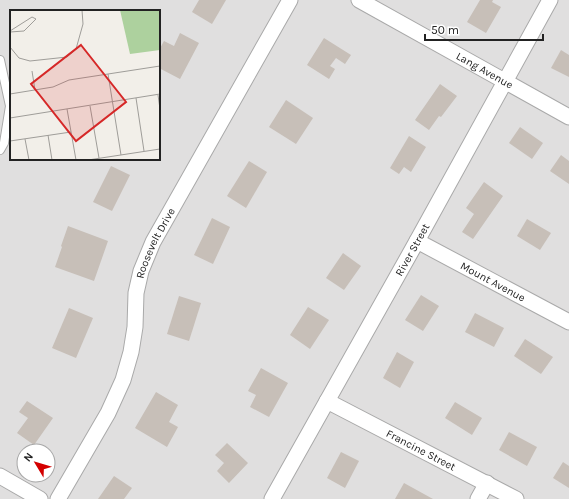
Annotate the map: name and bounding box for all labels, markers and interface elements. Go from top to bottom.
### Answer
inset map [10,10,160,160]
scale bar [425,16,543,42]
text: 50 m [431,23,459,37]
street label: Lang Avenue [454,49,516,91]
street label: Roosevelt Drive [133,205,178,279]
street label: River Street [392,221,432,278]
street label: Mount Avenue [458,259,528,304]
street label: Francine Street [384,426,458,473]
north arrow [16,443,56,483]
text: N [21,450,36,464]

